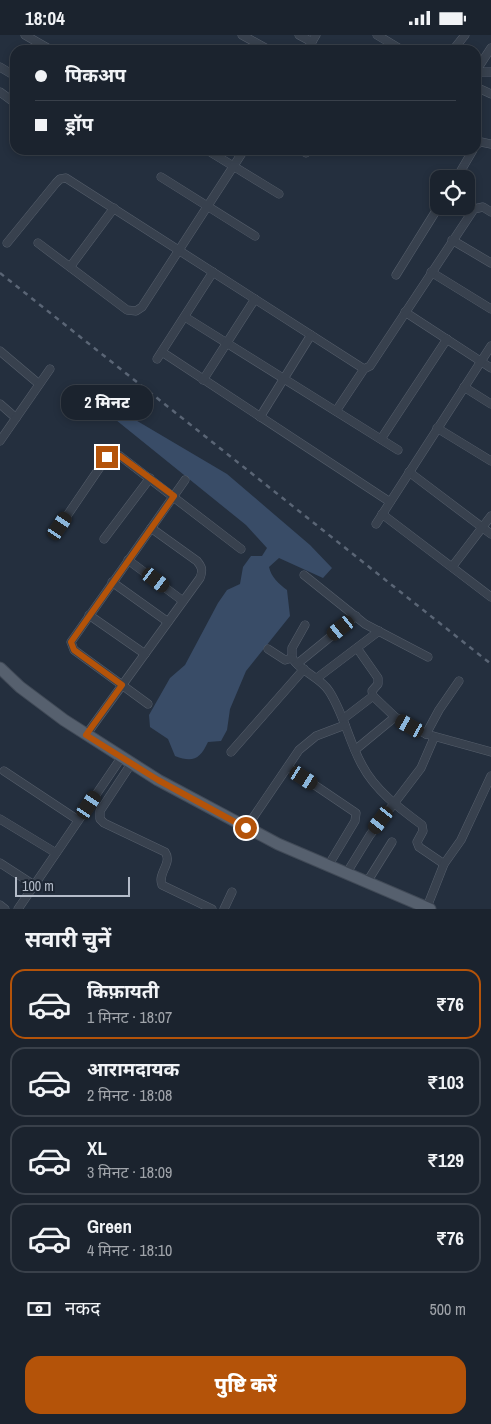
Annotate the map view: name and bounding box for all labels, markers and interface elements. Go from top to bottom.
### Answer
text: 18:04 [25,5,65,31]
text: पिकअप [65,62,126,88]
text: ड्रॉप [65,111,93,137]
map controls [430,170,475,215]
button: locate [430,170,475,215]
callout: 2 मिनट [61,385,153,419]
text: 2 मिनट [84,391,130,413]
route end [96,446,118,468]
car [45,509,74,543]
car [139,565,172,595]
car [324,613,357,643]
car [393,712,426,740]
car [287,764,320,792]
car [74,788,103,822]
car [365,804,396,836]
route start [235,817,257,839]
scale bar [15,874,130,897]
text: 100 m [22,877,54,895]
text: सवारी चुनें [25,924,111,954]
text: किफ़ायती [87,978,159,1004]
icon: car [27,982,72,1027]
text: ₹76 [436,991,464,1017]
text: 1 मिनट · 18:07 [87,1006,172,1028]
text: आरामदायक [87,1056,179,1082]
icon: car [27,1060,72,1105]
text: ₹103 [427,1069,464,1095]
text: 2 मिनट · 18:08 [87,1084,172,1106]
text: XL [87,1135,107,1161]
icon: car [27,1138,72,1183]
text: ₹129 [427,1147,464,1173]
text: 3 मिनट · 18:09 [87,1161,172,1183]
text: Green [87,1213,132,1239]
icon: car [27,1216,72,1261]
text: ₹76 [436,1225,464,1251]
text: 4 मिनट · 18:10 [87,1239,172,1261]
icon: cash [25,1295,53,1323]
text: नकद [65,1295,100,1321]
text: 500 m [430,1298,466,1320]
button: पुष्टि करें [25,1356,466,1414]

